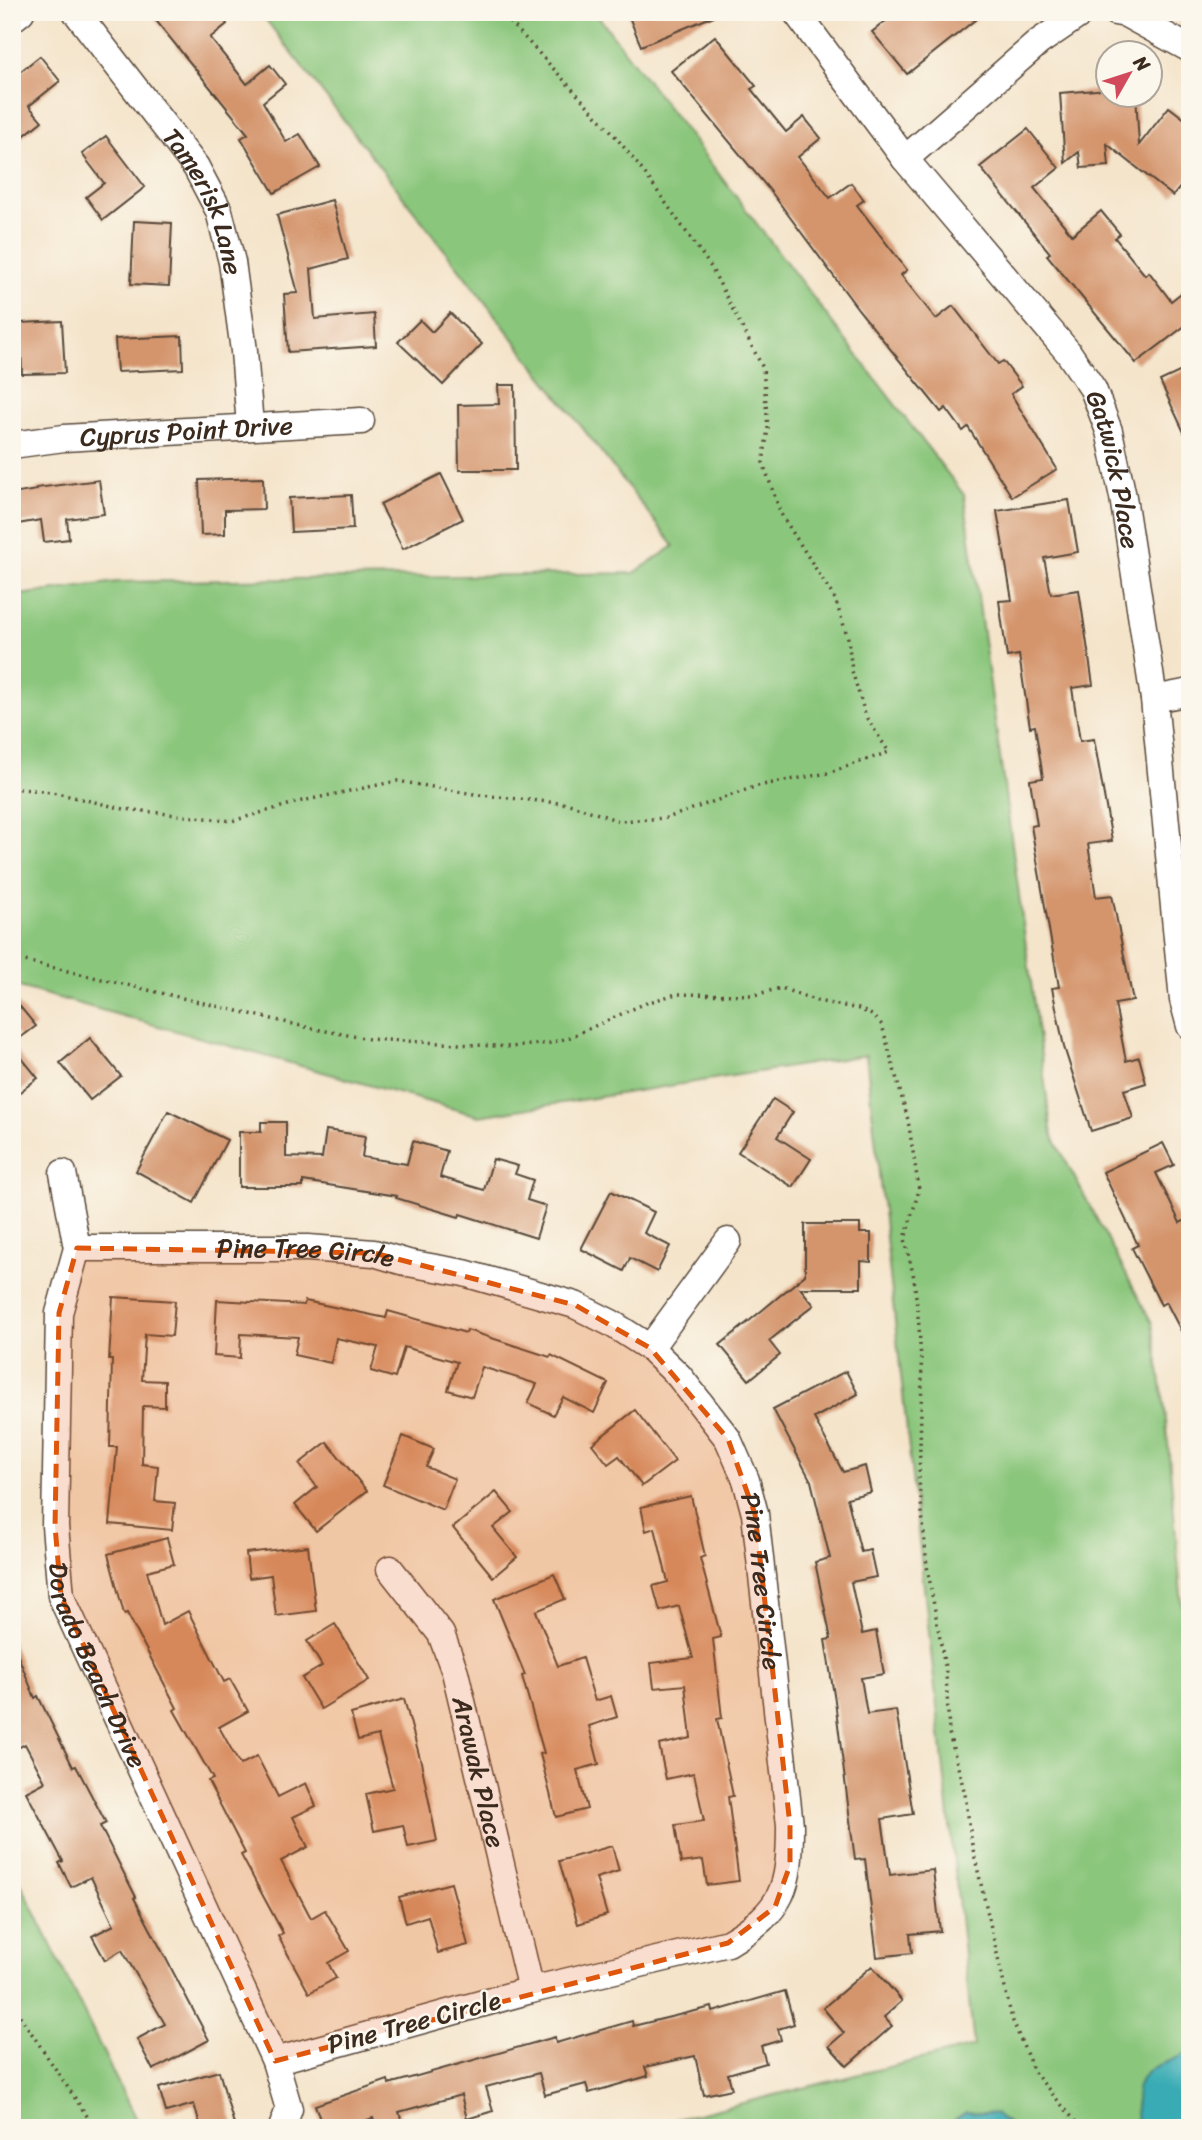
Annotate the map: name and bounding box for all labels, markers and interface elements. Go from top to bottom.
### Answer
north arrow [1094,38,1164,108]
text: N [1124,47,1159,80]
street label: Tamerisk Lane [150,117,256,278]
street label: Gatwick Place [1072,383,1154,552]
street label: Cyprus Point Drive [79,402,294,460]
street label: Pine Tree Circle [217,1225,401,1281]
street label: Pine Tree Circle [727,1487,795,1673]
street label: Dorado Beach Drive [35,1561,160,1776]
street label: Arawak Place [438,1690,519,1853]
street label: Pine Tree Circle [322,1977,506,2067]

